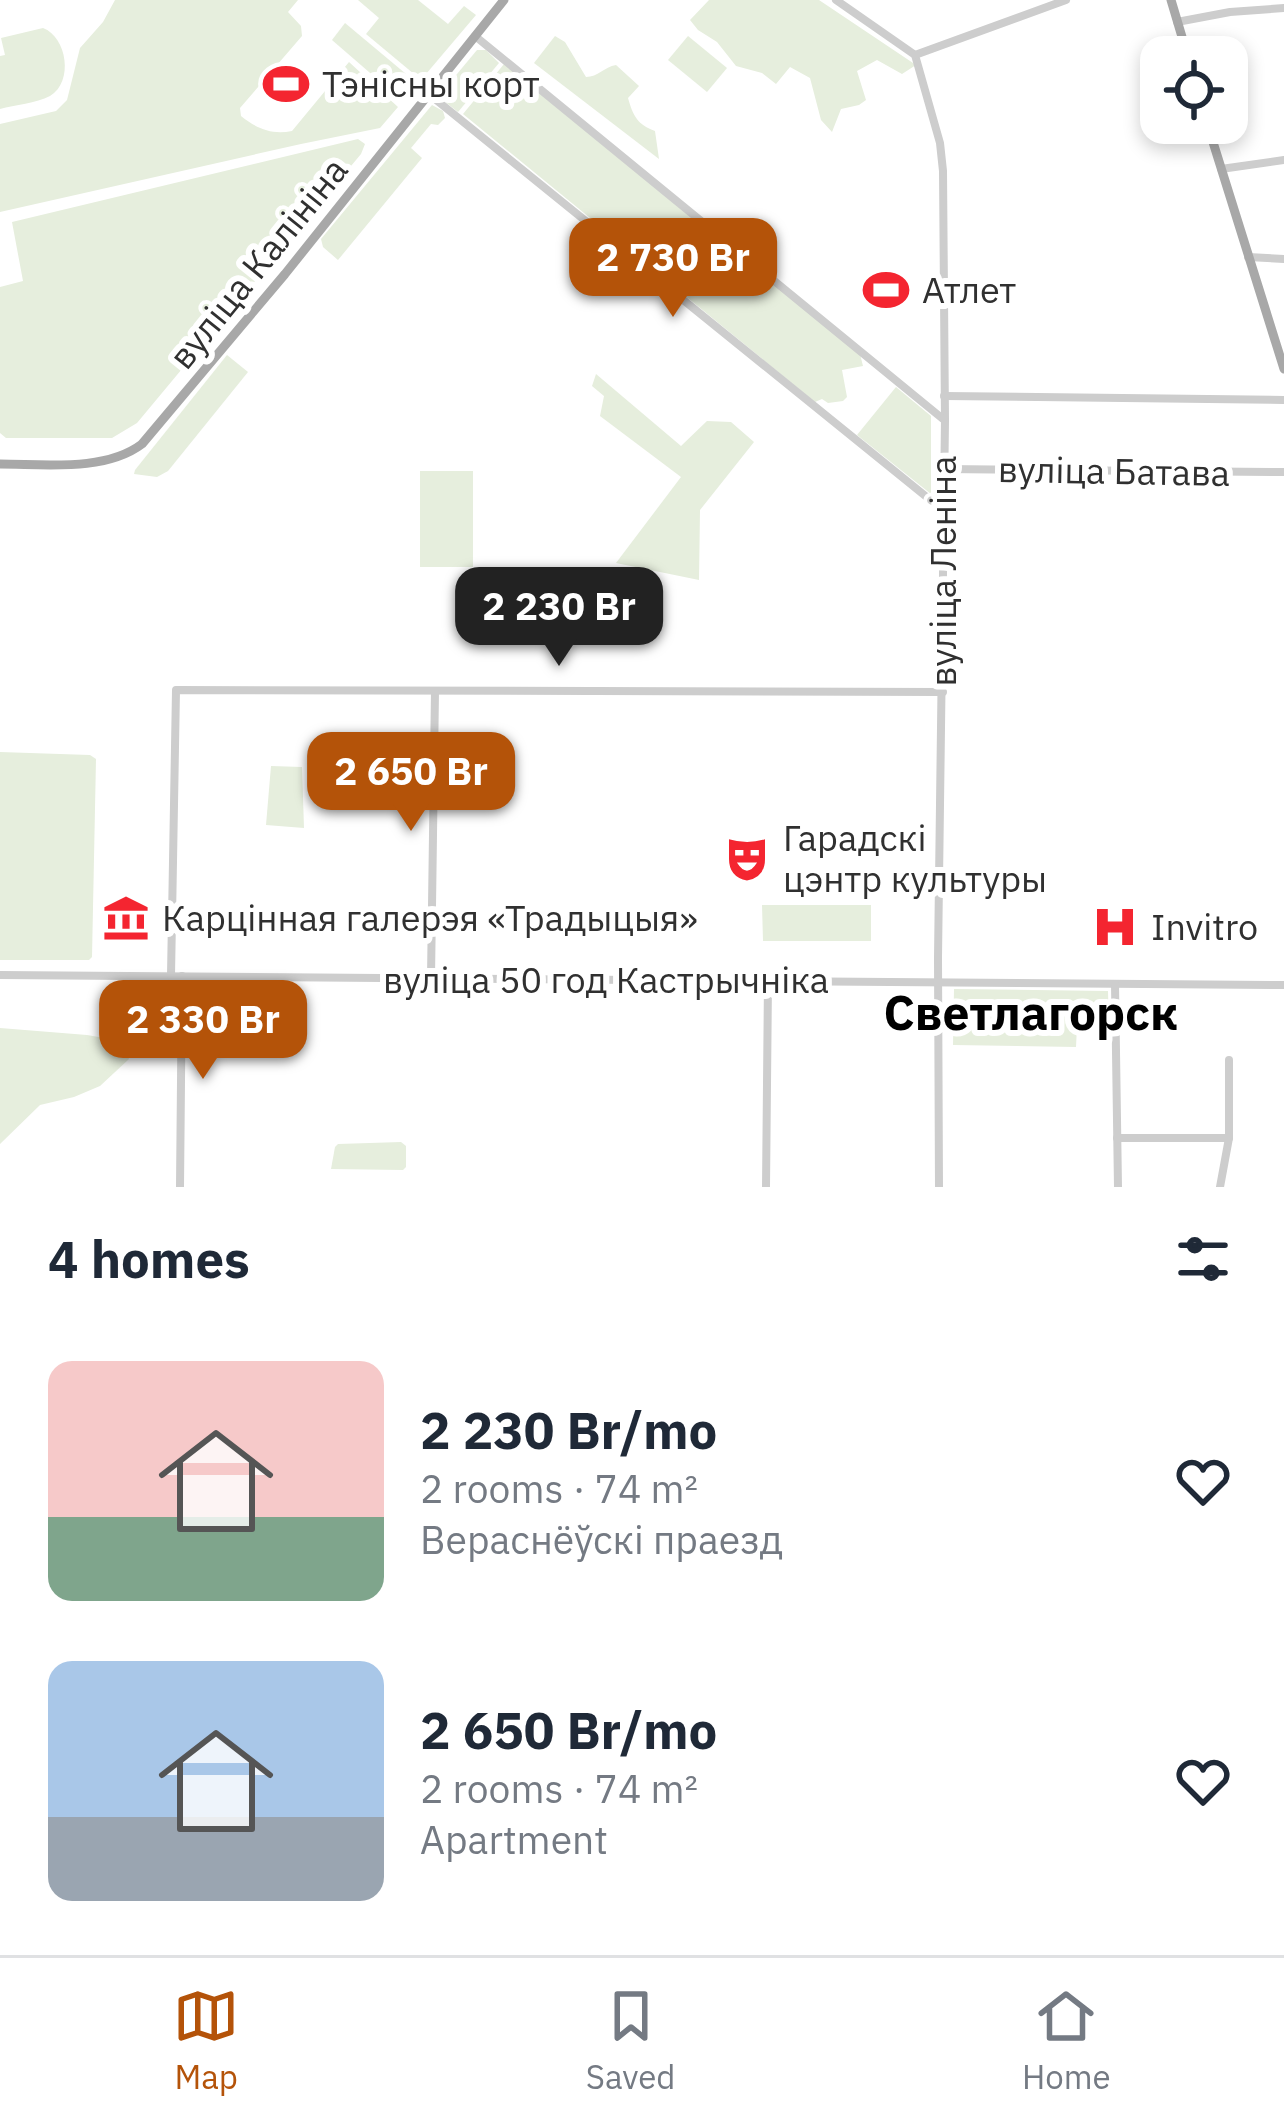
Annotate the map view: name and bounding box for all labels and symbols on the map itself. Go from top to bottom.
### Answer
sports icon: Тэнісны корт [261,59,311,109]
place label: Тэнісны корт [322,60,540,107]
street label: вуліца Калініна [158,147,357,378]
pin: 2 730 Br [549,218,797,320]
sports icon: Атлет [861,265,911,315]
place label: Атлет [922,266,1016,313]
street label: вуліца Батава [998,445,1230,496]
street label: вуліца Леніна [919,456,966,686]
pin: 2 230 Br [435,567,683,669]
pin: 2 650 Br [287,732,535,834]
place label: Гарадскі цэнтр культуры [783,814,1047,902]
theatre icon: Гарадскі цэнтр культуры [722,834,772,884]
museum icon: Карцінная галерэя «Традыцыя» [101,893,151,943]
place label: Карцінная галерэя «Традыцыя» [162,894,698,941]
hospital icon: Invitro [1090,902,1140,952]
place label: Invitro [1151,903,1258,950]
street label: вуліца 50 год Кастрычніка [383,956,829,1003]
pin: 2 330 Br [79,980,327,1082]
district label: Светлагорск [884,981,1178,1043]

